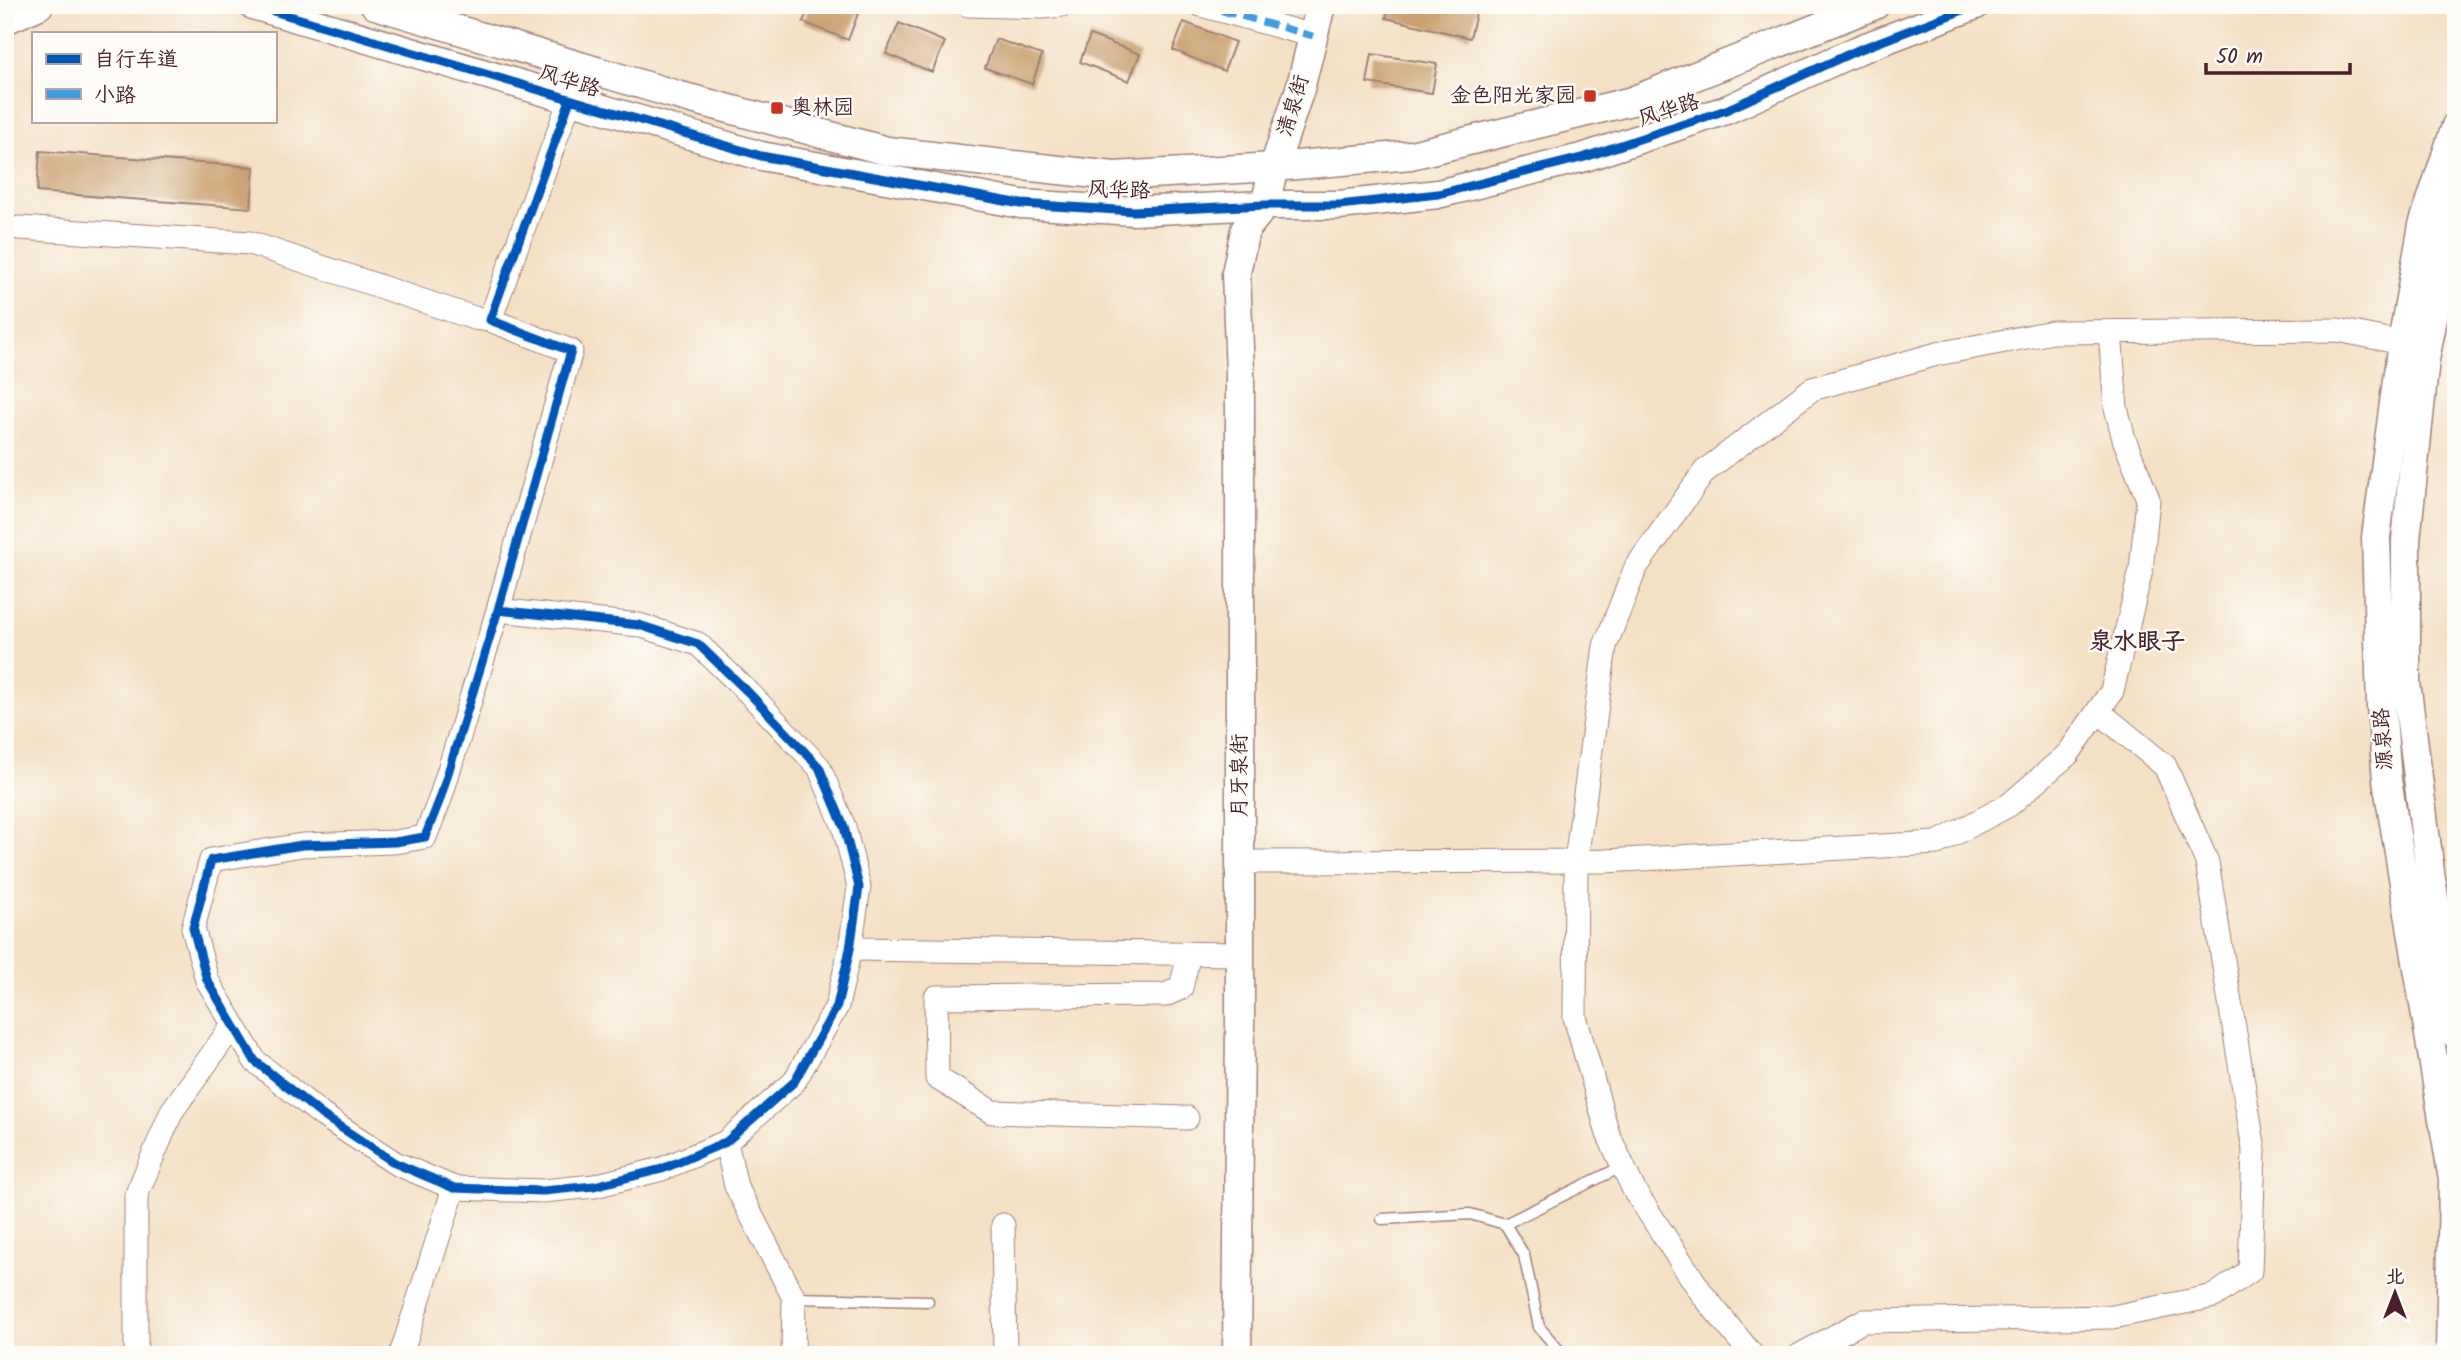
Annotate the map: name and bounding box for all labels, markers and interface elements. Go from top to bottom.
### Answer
legend [32,32,276,122]
scale bar [2206,32,2349,76]
text: 50 m [2216,41,2263,74]
text: 自行车道 [94,44,178,77]
street label: 风华路 [534,57,604,107]
street label: 清泉街 [1269,71,1319,141]
text: 小路 [94,80,136,113]
place label: 金色阳光家园 [1450,80,1576,113]
street label: 风华路 [1634,86,1704,136]
marker: 金色阳光家园 [1582,88,1598,104]
place label: 奥林园 [791,92,854,125]
marker: 奥林园 [769,100,785,116]
street label: 风华路 [1087,173,1151,209]
district label: 泉水眼子 [2089,623,2185,662]
street label: 源泉路 [2365,706,2403,772]
street label: 月牙泉街 [1224,734,1257,818]
north arrow [2360,1258,2430,1328]
text: 北 [2385,1263,2405,1293]

